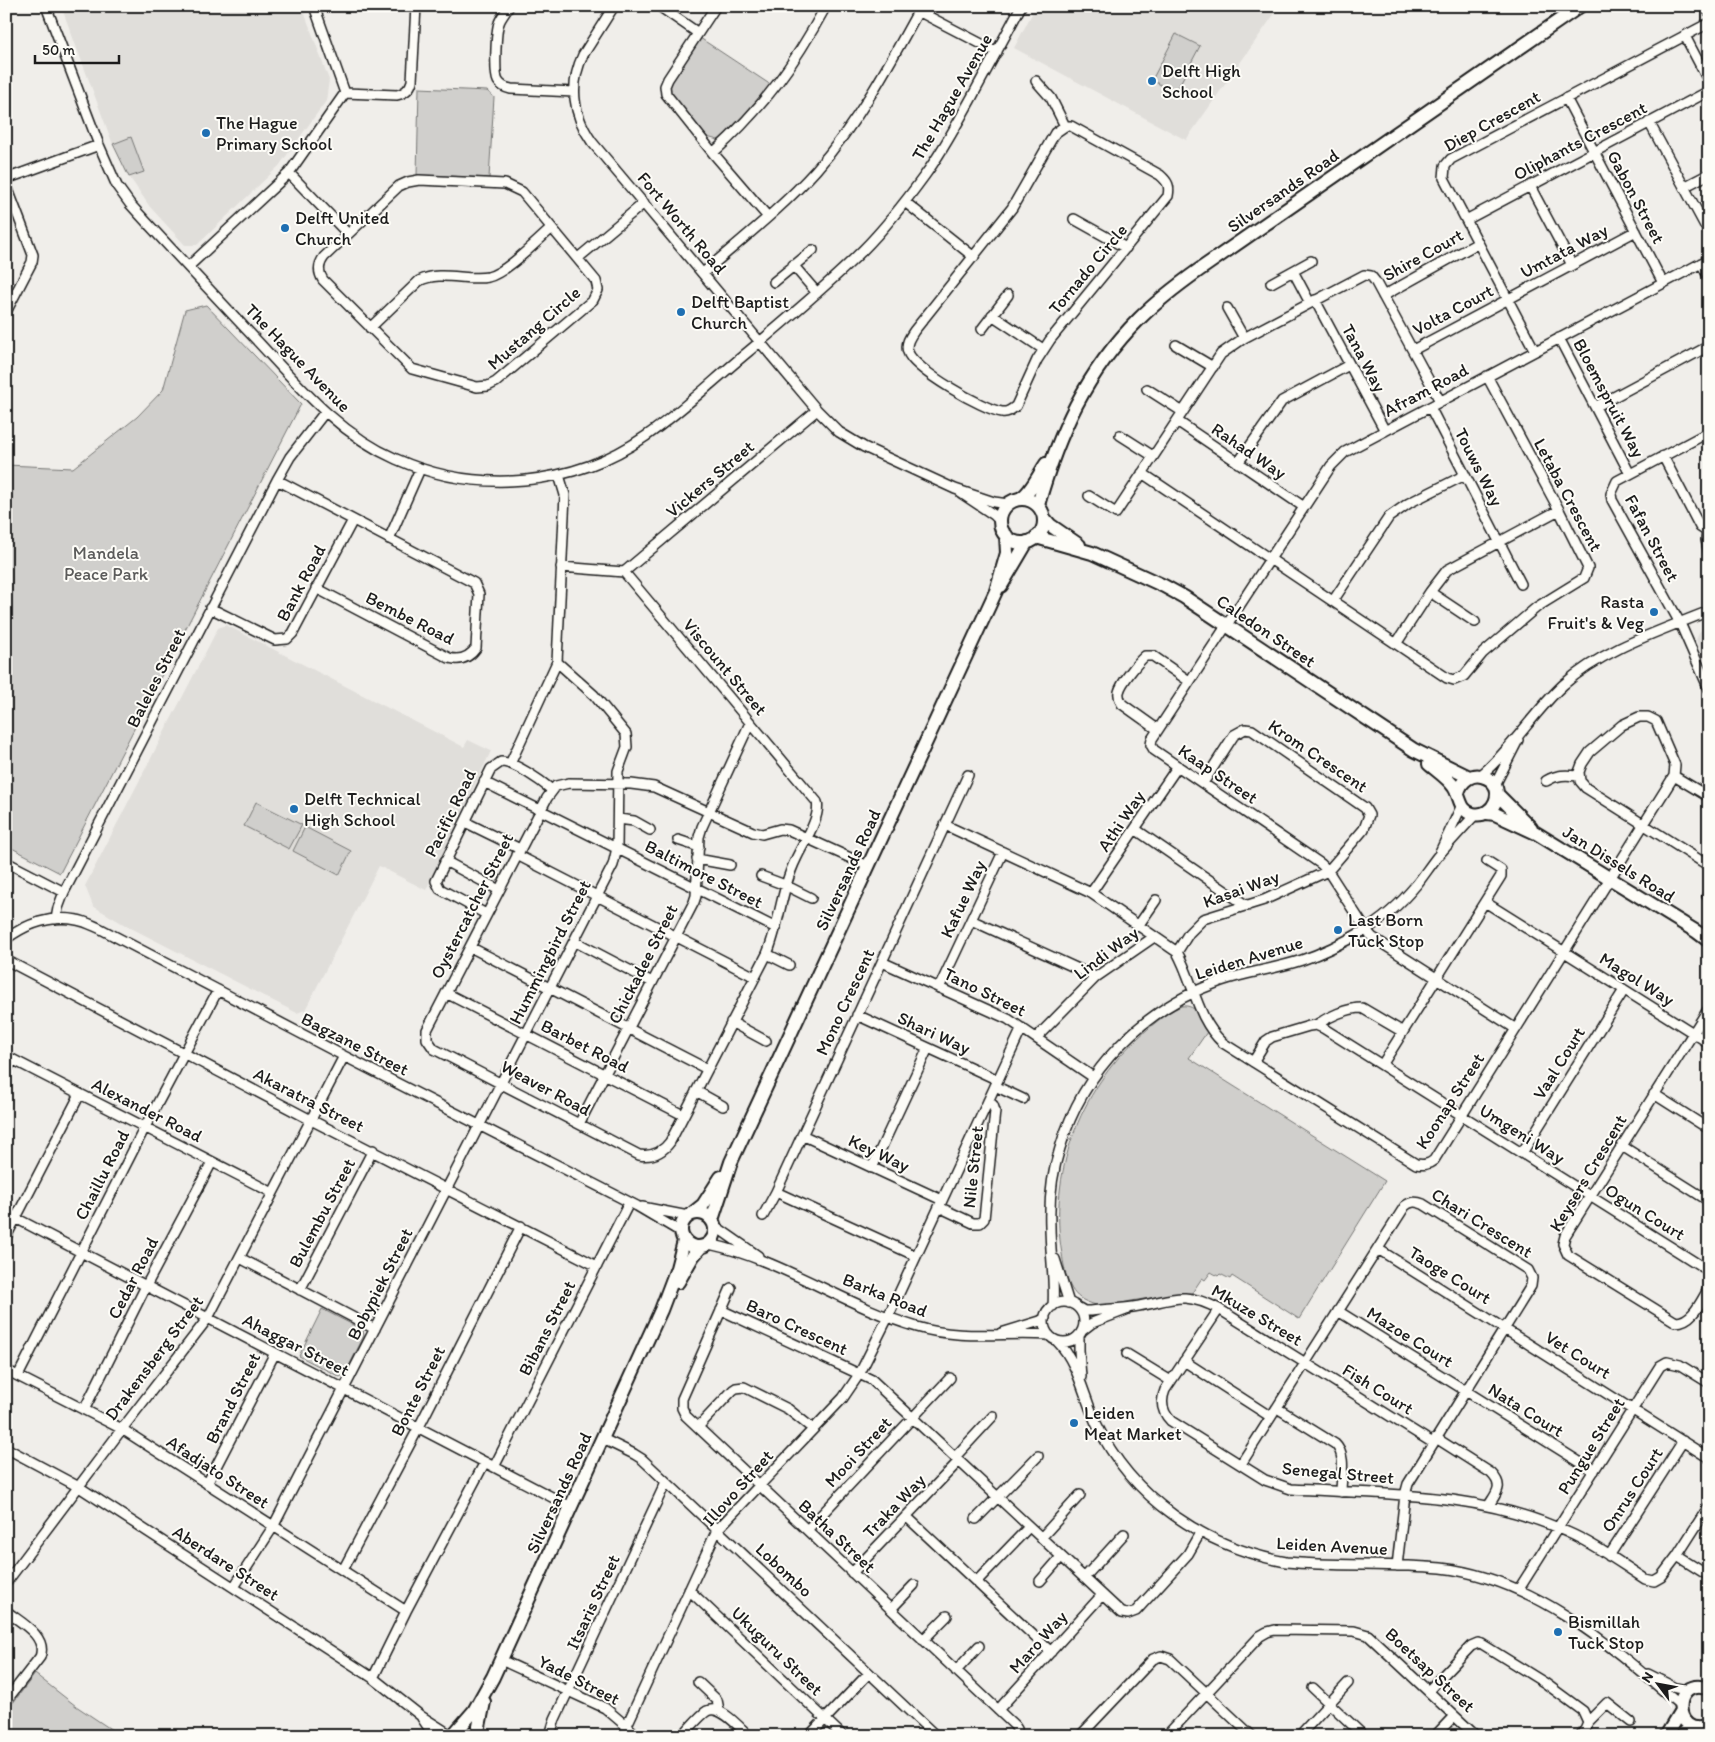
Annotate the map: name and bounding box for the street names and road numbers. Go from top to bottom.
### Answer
street label: The Hague Avenue [907,30,997,164]
street label: Diep Crescent [1440,85,1544,157]
street label: Oliphants Crescent [1509,96,1651,185]
street label: Silversands Road [1223,144,1343,238]
street label: Gabon Street [1602,147,1670,247]
street label: Fort Worth Road [633,167,731,279]
street label: Umtata Way [1516,218,1612,283]
street label: Tornado Circle [1044,219,1132,319]
street label: Shire Court [1379,224,1467,286]
street label: Volta Court [1409,279,1497,340]
street label: Mustang Circle [483,282,585,374]
street label: The Hague Avenue [241,299,355,417]
street label: Tana Way [1337,320,1391,396]
street label: Bloemspruit Way [1568,335,1650,462]
street label: Afram Road [1380,358,1472,422]
street label: Rahad Way [1207,418,1291,484]
street label: Touws Way [1450,424,1508,510]
street label: Letaba Crescent [1529,435,1607,556]
street label: Vickers Street [661,436,759,522]
street label: Fafan Street [1620,491,1684,585]
street label: Bank Road [272,541,330,625]
street label: Bembe Road [362,586,458,650]
street label: Caledon Street [1212,590,1320,672]
street label: Viscount Street [678,614,772,720]
street label: Baleles Street [122,625,190,731]
street label: Krom Crescent [1264,715,1372,797]
street label: Kaap Street [1174,739,1262,809]
street label: Pacific Road [419,765,481,861]
street label: Athi Way [1093,786,1150,856]
street label: Silversands Road [810,806,886,934]
street label: Jan Dissels Road [1559,821,1680,908]
street label: Oystercatcher Street [426,829,518,983]
street label: Baltimore Street [641,835,767,913]
street label: Kafue Way [935,856,991,941]
street label: Kasai Way [1200,865,1283,913]
street label: Hummingbird Street [504,876,596,1028]
street label: Chickadee Street [603,900,683,1028]
street label: Lindi Way [1069,921,1143,984]
street label: Leiden Avenue [1192,931,1306,985]
street label: Mono Crescent [811,945,879,1059]
street label: Magol Way [1595,947,1679,1011]
street label: Tano Street [940,963,1030,1022]
street label: Bagzane Street [298,1007,413,1081]
street label: Shari Way [894,1007,974,1060]
street label: Barbet Road [537,1014,633,1078]
street label: Vaal Court [1528,1022,1590,1103]
street label: Koonap Street [1411,1049,1489,1153]
street label: Weaver Road [497,1055,595,1121]
street label: Akaratra Street [250,1063,368,1137]
street label: Alexander Road [88,1073,206,1147]
street label: Umgeni Way [1475,1099,1569,1169]
street label: Keysers Crescent [1544,1110,1632,1236]
street label: Nile Street [958,1125,988,1209]
street label: Chaillu Road [70,1126,134,1224]
street label: Key Way [845,1129,914,1177]
street label: Bulembu Street [284,1154,360,1271]
street label: Ogun Court [1601,1179,1689,1245]
street label: Chari Crescent [1427,1183,1537,1263]
street label: Bobypiek Street [342,1224,418,1344]
street label: Cedar Road [103,1233,163,1323]
street label: Taoge Court [1405,1241,1495,1309]
street label: Barka Road [839,1268,931,1322]
street label: Bibans Street [514,1277,580,1379]
street label: Mkuze Street [1208,1279,1307,1351]
street label: Drakensberg Street [100,1291,208,1425]
street label: Baro Crescent [743,1294,852,1360]
street label: Mazoe Court [1363,1302,1458,1372]
street label: Ahaggar Street [239,1309,353,1381]
street label: Vet Court [1541,1326,1615,1384]
street label: Bonte Street [386,1342,450,1440]
street label: Brand Street [201,1349,265,1447]
street label: Fish Court [1338,1359,1418,1420]
street label: Nata Court [1484,1378,1568,1442]
street label: Pungue Street [1553,1393,1630,1498]
street label: Mooi Street [820,1412,896,1492]
street label: Silversands Road [521,1429,597,1557]
street label: Afadjato Street [162,1431,274,1514]
street label: Onrus Court [1596,1443,1668,1537]
street label: Illovo Street [698,1445,778,1531]
street label: Senegal Street [1281,1457,1395,1489]
street label: Traka Way [858,1469,930,1543]
street label: Batha Street [794,1495,880,1578]
street label: Aberdare Street [169,1520,284,1606]
street label: Leiden Avenue [1276,1532,1388,1560]
street label: Lobombo [751,1538,817,1602]
street label: Itsaris Street [561,1551,625,1653]
street label: Ukuguru Street [727,1602,828,1700]
street label: Maro Way [1004,1606,1072,1678]
street label: Boetsap Street [1381,1623,1480,1717]
street label: Yade Street [534,1650,624,1710]

